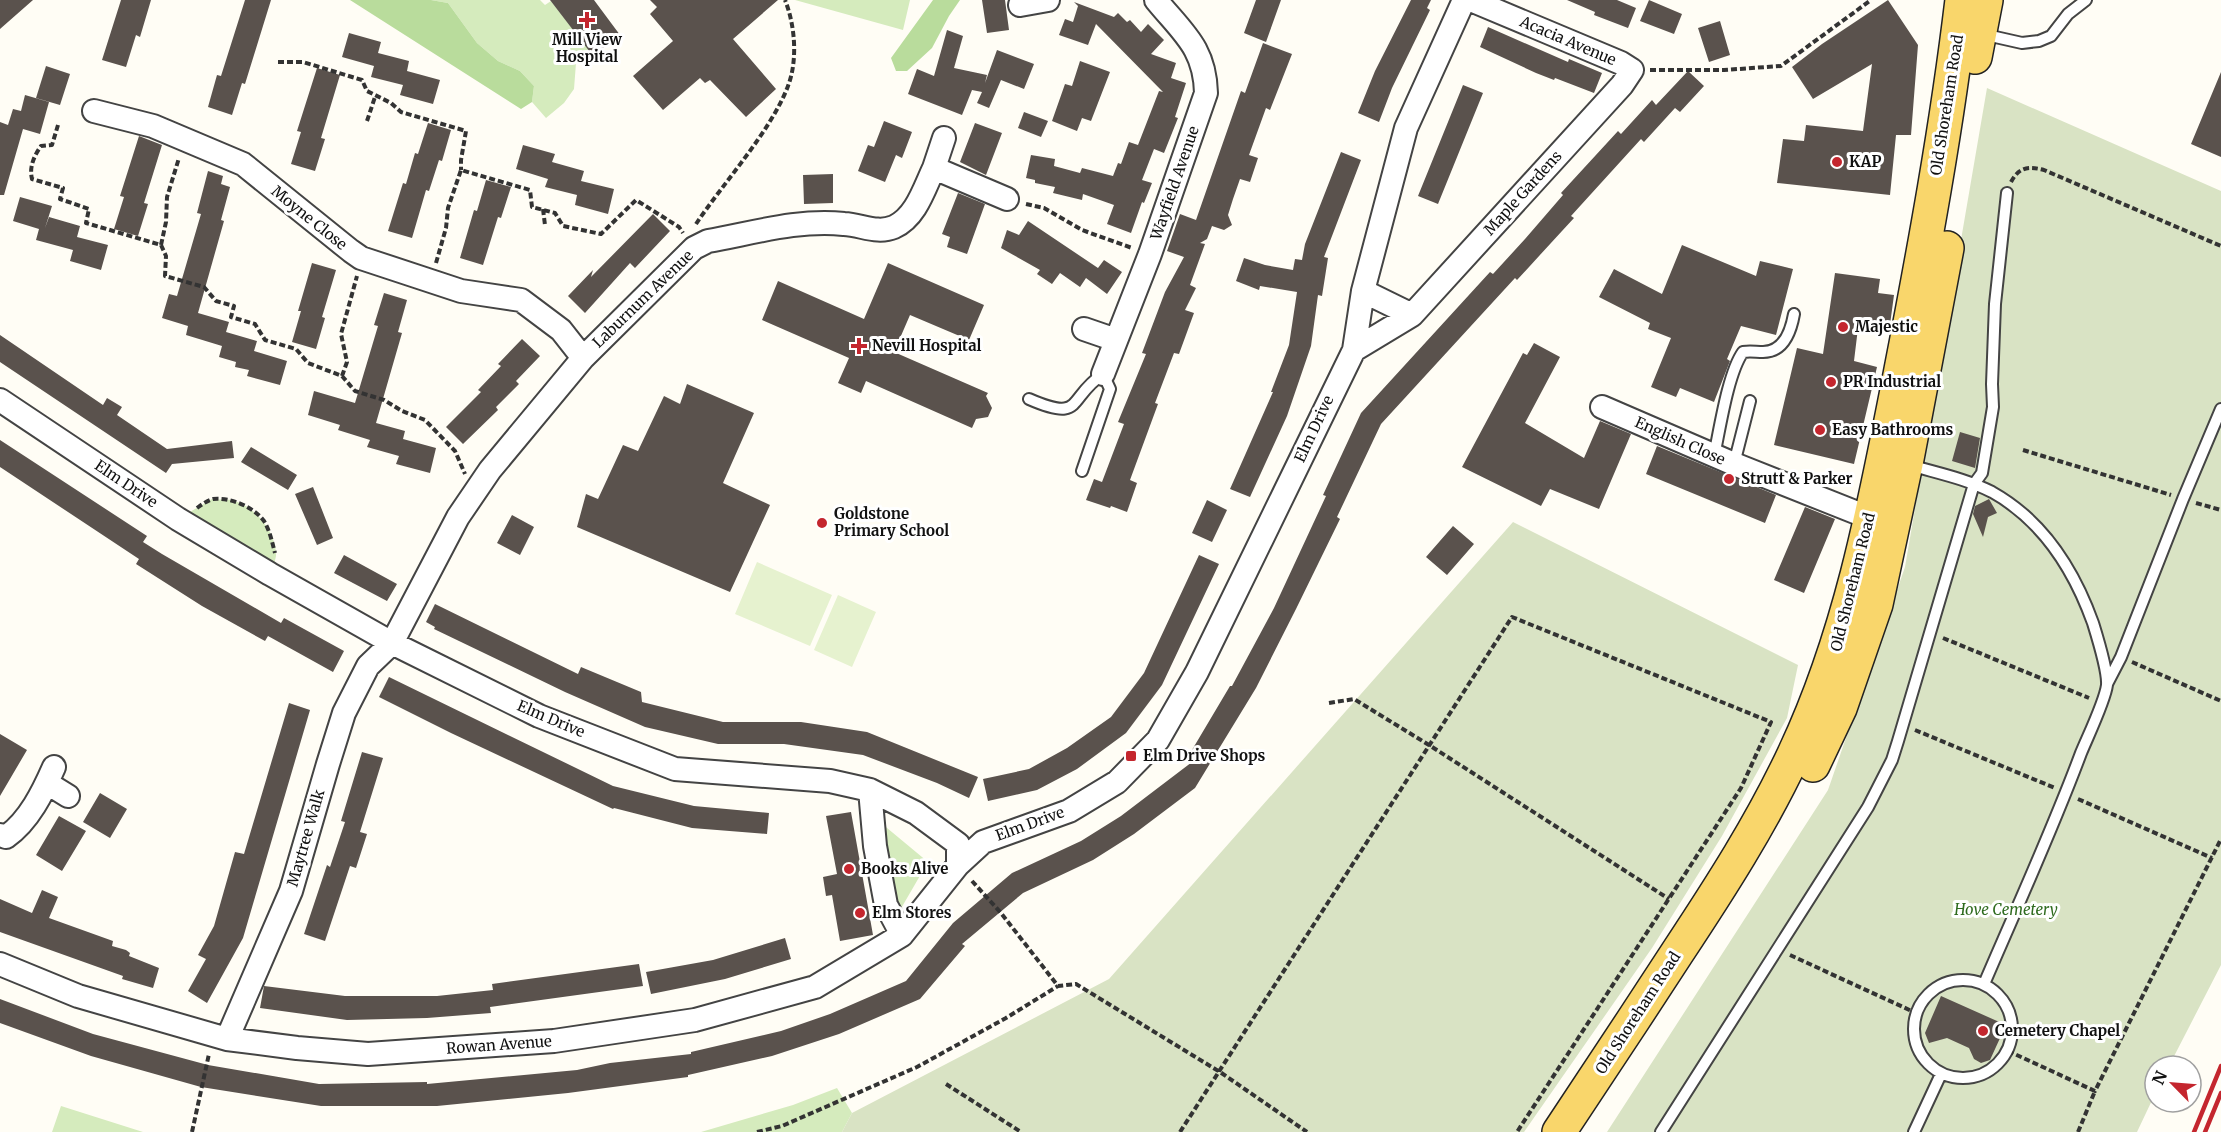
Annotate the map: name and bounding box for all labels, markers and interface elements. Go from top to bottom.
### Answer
marker: Mill View Hospital [578,11,596,29]
street label: Acacia Avenue [1516,11,1619,69]
place label: Mill View Hospital [552,30,623,66]
street label: Old Shoreham Road [1926,33,1967,177]
street label: Wayfield Avenue [1146,123,1203,243]
street label: Maple Gardens [1480,146,1566,239]
place label: KAP [1849,152,1882,171]
marker: KAP [1830,155,1844,169]
street label: Moyne Close [268,181,351,254]
street label: Laburnum Avenue [588,246,697,352]
place label: Majestic [1855,317,1918,336]
marker: Majestic [1836,320,1850,334]
place label: Nevill Hospital [872,336,982,355]
marker: Nevill Hospital [850,337,868,355]
place label: PR Industrial [1843,372,1941,391]
marker: PR Industrial [1824,375,1838,389]
street label: Elm Drive [1290,392,1337,465]
street label: English Close [1632,412,1728,469]
place label: Easy Bathrooms [1832,420,1954,439]
marker: Easy Bathrooms [1813,423,1827,437]
street label: Elm Drive [91,456,161,512]
place label: Strutt & Parker [1741,469,1852,488]
marker: Strutt & Parker [1722,472,1736,486]
place label: Goldstone Primary School [834,504,949,540]
street label: Old Shoreham Road [1826,511,1879,653]
marker: Goldstone Primary School [815,516,829,530]
street label: Elm Drive [514,696,588,741]
place label: Elm Drive Shops [1143,746,1265,765]
marker: Elm Drive Shops [1124,749,1138,763]
street label: Maytree Walk [283,787,329,888]
street label: Elm Drive [993,802,1067,845]
place label: Books Alive [861,859,948,878]
marker: Books Alive [842,862,856,876]
park label: Hove Cemetery [1953,900,2058,919]
place label: Elm Stores [872,903,952,922]
marker: Elm Stores [853,906,867,920]
street label: Old Shoreham Road [1591,948,1684,1078]
place label: Cemetery Chapel [1995,1021,2120,1040]
marker: Cemetery Chapel [1976,1024,1990,1038]
street label: Rowan Avenue [446,1031,553,1058]
north arrow [2143,1054,2203,1114]
text: N [2148,1067,2171,1088]

